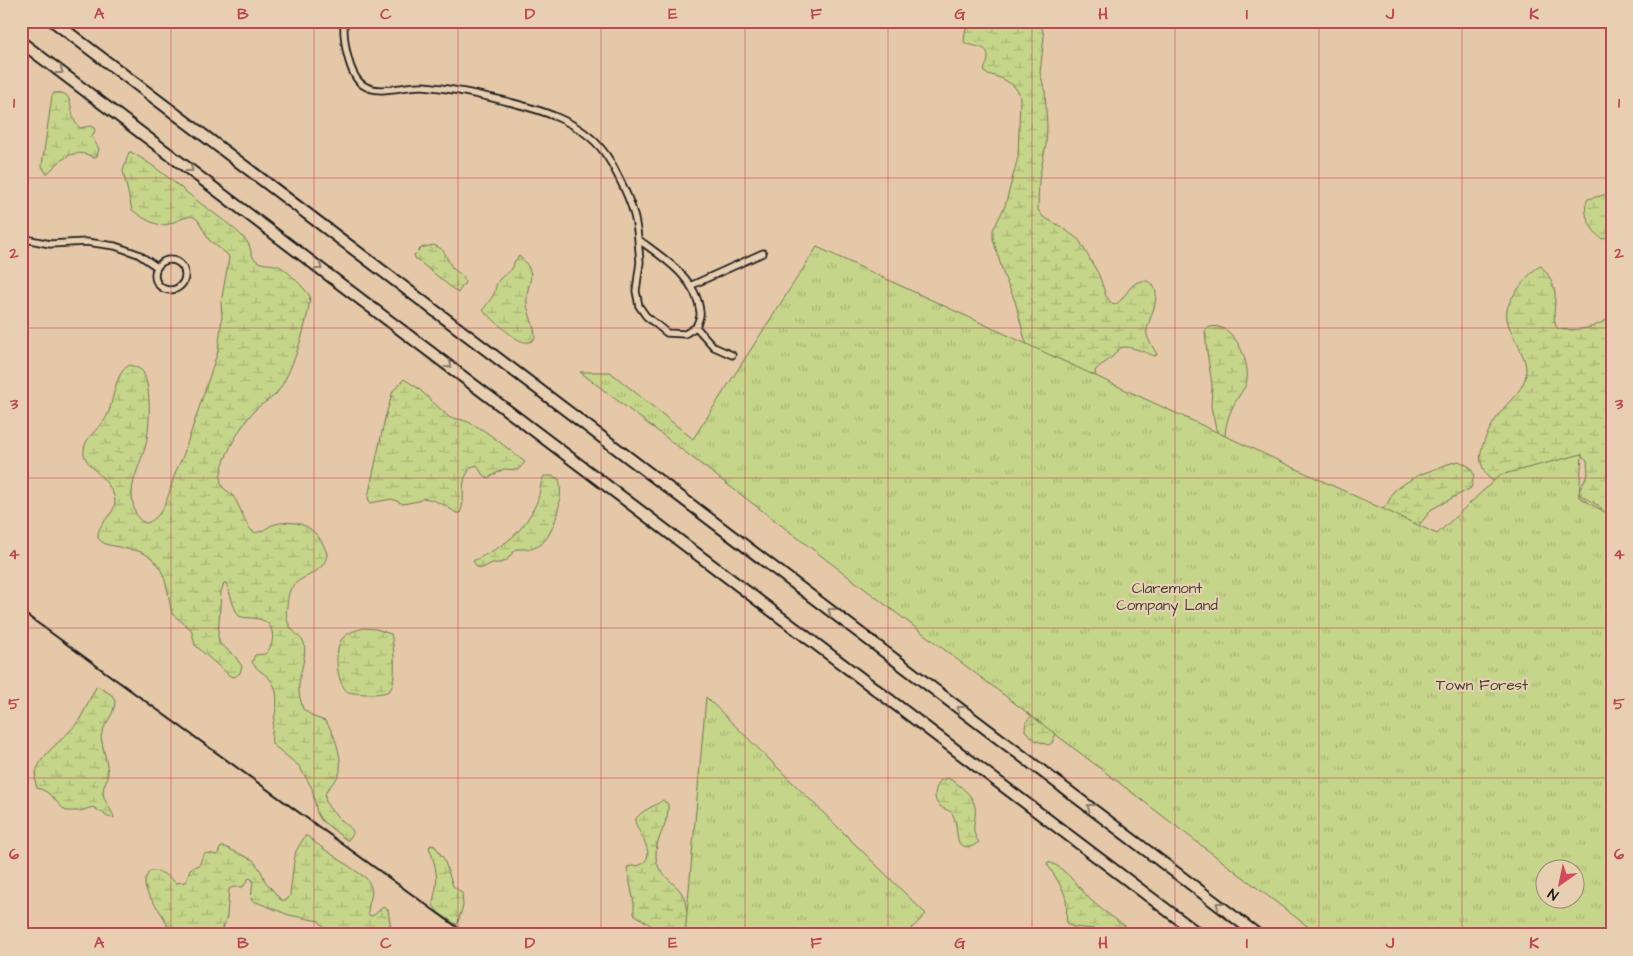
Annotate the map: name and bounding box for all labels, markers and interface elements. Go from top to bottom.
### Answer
text: A [94,3,105,25]
text: B [237,3,249,25]
text: C [380,3,392,25]
text: D [525,3,536,25]
text: E [668,3,678,25]
text: F [810,3,822,25]
text: G [954,3,966,25]
text: H [1098,3,1108,25]
text: I [1246,3,1248,25]
text: J [1385,3,1395,25]
text: K [1529,3,1539,25]
one-way arrow [54,65,64,74]
text: 1 [13,92,16,114]
text: 1 [1618,92,1621,114]
one-way arrow [184,163,194,172]
text: 2 [8,242,19,264]
text: 2 [1613,242,1624,264]
one-way arrow [313,261,323,270]
one-way arrow [443,360,452,368]
text: 3 [9,393,19,415]
text: 3 [1614,393,1624,415]
text: 4 [9,543,20,565]
text: 4 [1614,543,1625,565]
park label: Claremont Company Land [1116,578,1218,617]
one-way arrow [828,608,837,616]
park label: Town Forest [1436,675,1528,696]
text: 5 [8,693,20,715]
text: 5 [1613,693,1625,715]
one-way arrow [957,706,966,714]
one-way arrow [1086,804,1096,813]
text: 6 [9,843,19,865]
text: 6 [1614,843,1624,865]
north arrow [1536,858,1586,908]
text: N [1544,883,1563,905]
one-way arrow [1216,903,1225,911]
text: A [94,932,105,954]
text: B [237,932,249,954]
text: C [380,932,392,954]
text: D [525,932,536,954]
text: E [668,932,678,954]
text: F [810,932,822,954]
text: G [954,932,966,954]
text: H [1098,932,1108,954]
text: I [1246,932,1248,954]
text: J [1385,932,1395,954]
text: K [1529,932,1539,954]

